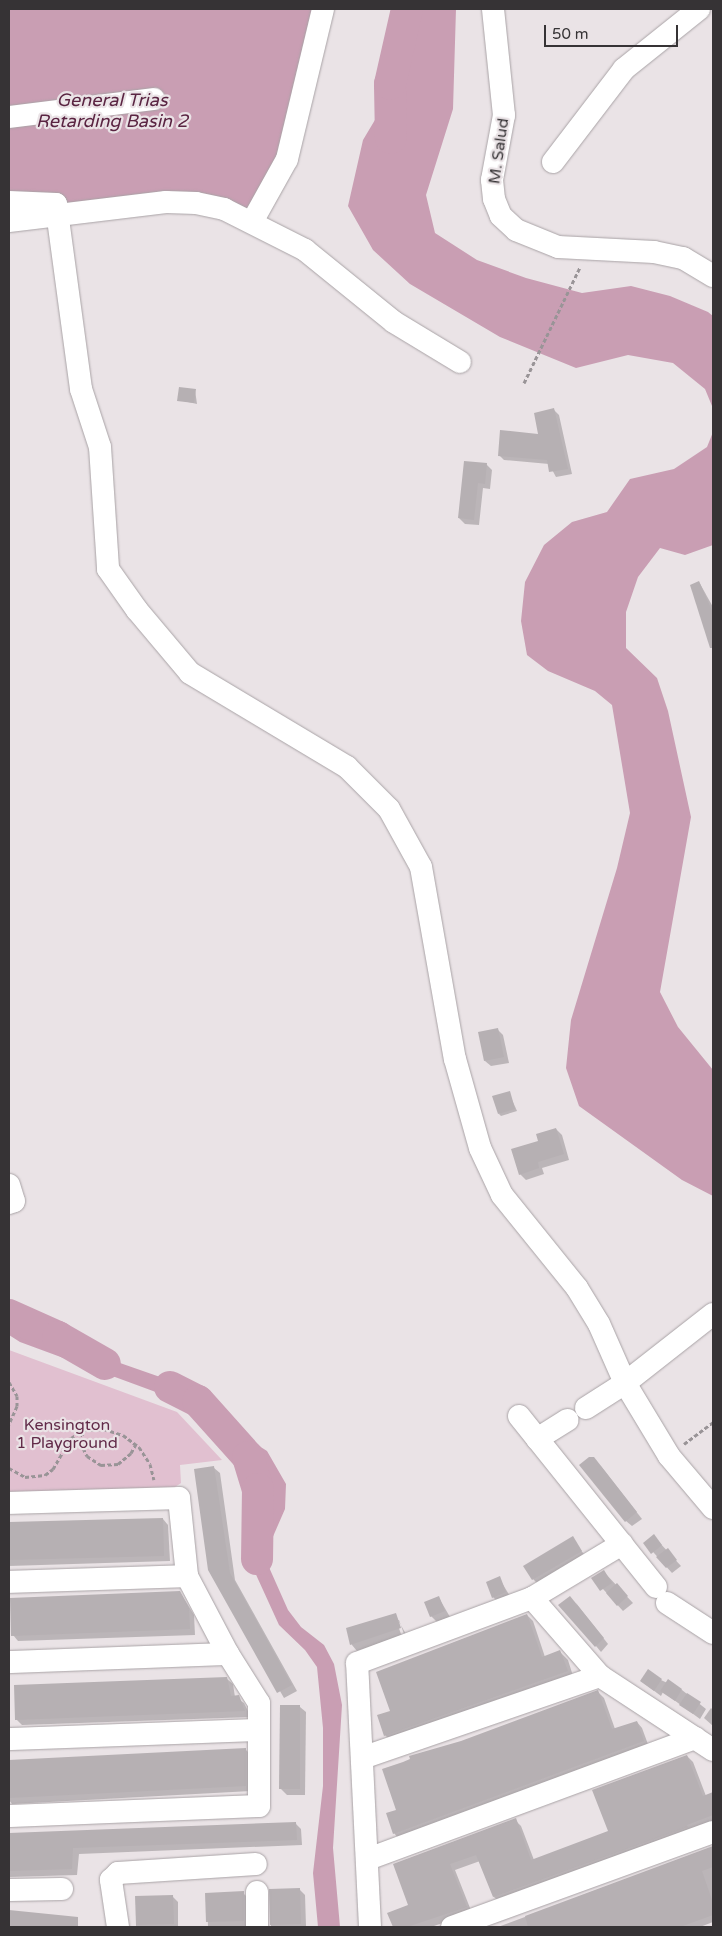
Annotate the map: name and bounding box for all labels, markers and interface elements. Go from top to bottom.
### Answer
scale bar [547,15,681,47]
text: 50 m [552,25,589,43]
water label: General Trias Retarding Basin 2 [36,90,188,132]
street label: M. Salud [485,117,513,185]
park label: Kensington 1 Playground [16,1415,118,1453]

